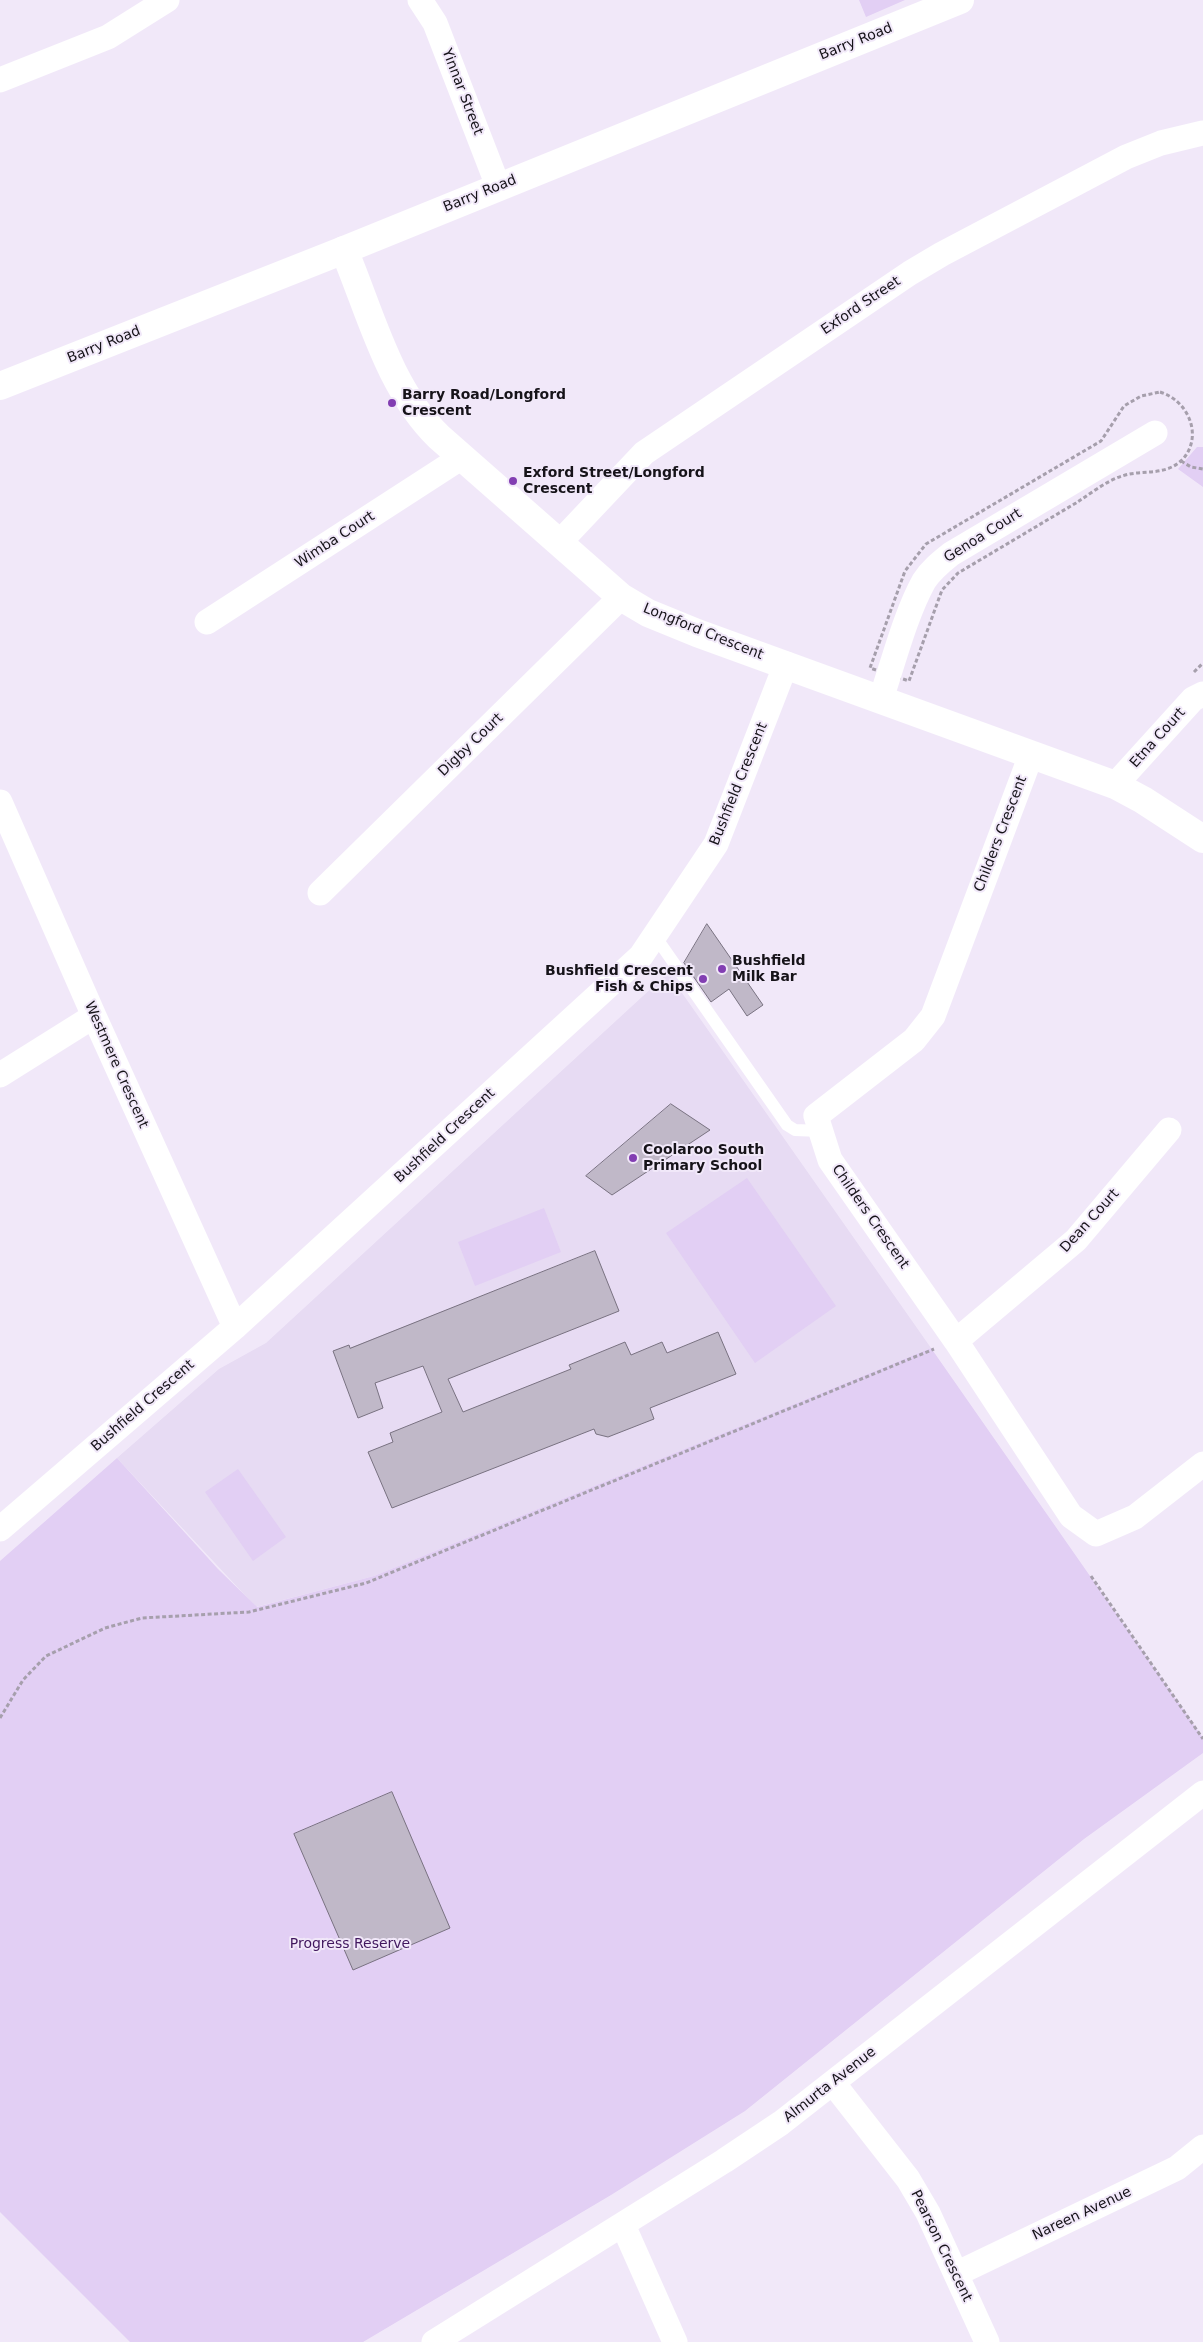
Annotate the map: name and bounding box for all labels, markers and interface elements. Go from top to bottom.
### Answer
street label: Barry Road [817,20,895,64]
street label: Yinnar Street [438,47,486,137]
street label: Barry Road [441,172,519,216]
street label: Exford Street [818,273,904,339]
street label: Barry Road [65,323,143,367]
place label: Barry Road/Longford Crescent [402,387,566,420]
marker: Barry Road/Longford Crescent [386,397,398,409]
place label: Exford Street/Longford Crescent [523,465,705,498]
marker: Exford Street/Longford Crescent [507,475,519,487]
street label: Genoa Court [941,505,1025,567]
street label: Wimba Court [292,508,378,572]
street label: Longford Crescent [641,600,765,664]
street label: Etna Court [1127,705,1189,771]
street label: Digby Court [435,710,507,780]
street label: Bushfield Crescent [707,720,771,848]
street label: Childers Crescent [971,773,1031,895]
place label: Bushfield Milk Bar [732,953,806,986]
place label: Bushfield Crescent Fish & Chips [545,963,693,996]
marker: Bushfield Milk Bar [716,963,728,975]
marker: Bushfield Crescent Fish & Chips [697,973,709,985]
street label: Westmere Crescent [80,999,152,1131]
street label: Bushfield Crescent [391,1085,499,1187]
place label: Coolaroo South Primary School [643,1142,764,1174]
marker: Coolaroo South Primary School [627,1152,639,1164]
street label: Childers Crescent [828,1162,912,1272]
street label: Dean Court [1057,1186,1123,1256]
street label: Bushfield Crescent [88,1357,198,1455]
park label: Progress Reserve [290,1936,410,1952]
street label: Almurta Avenue [781,2044,879,2126]
street label: Nareen Avenue [1030,2184,1134,2244]
street label: Pearson Crescent [907,2188,975,2304]

